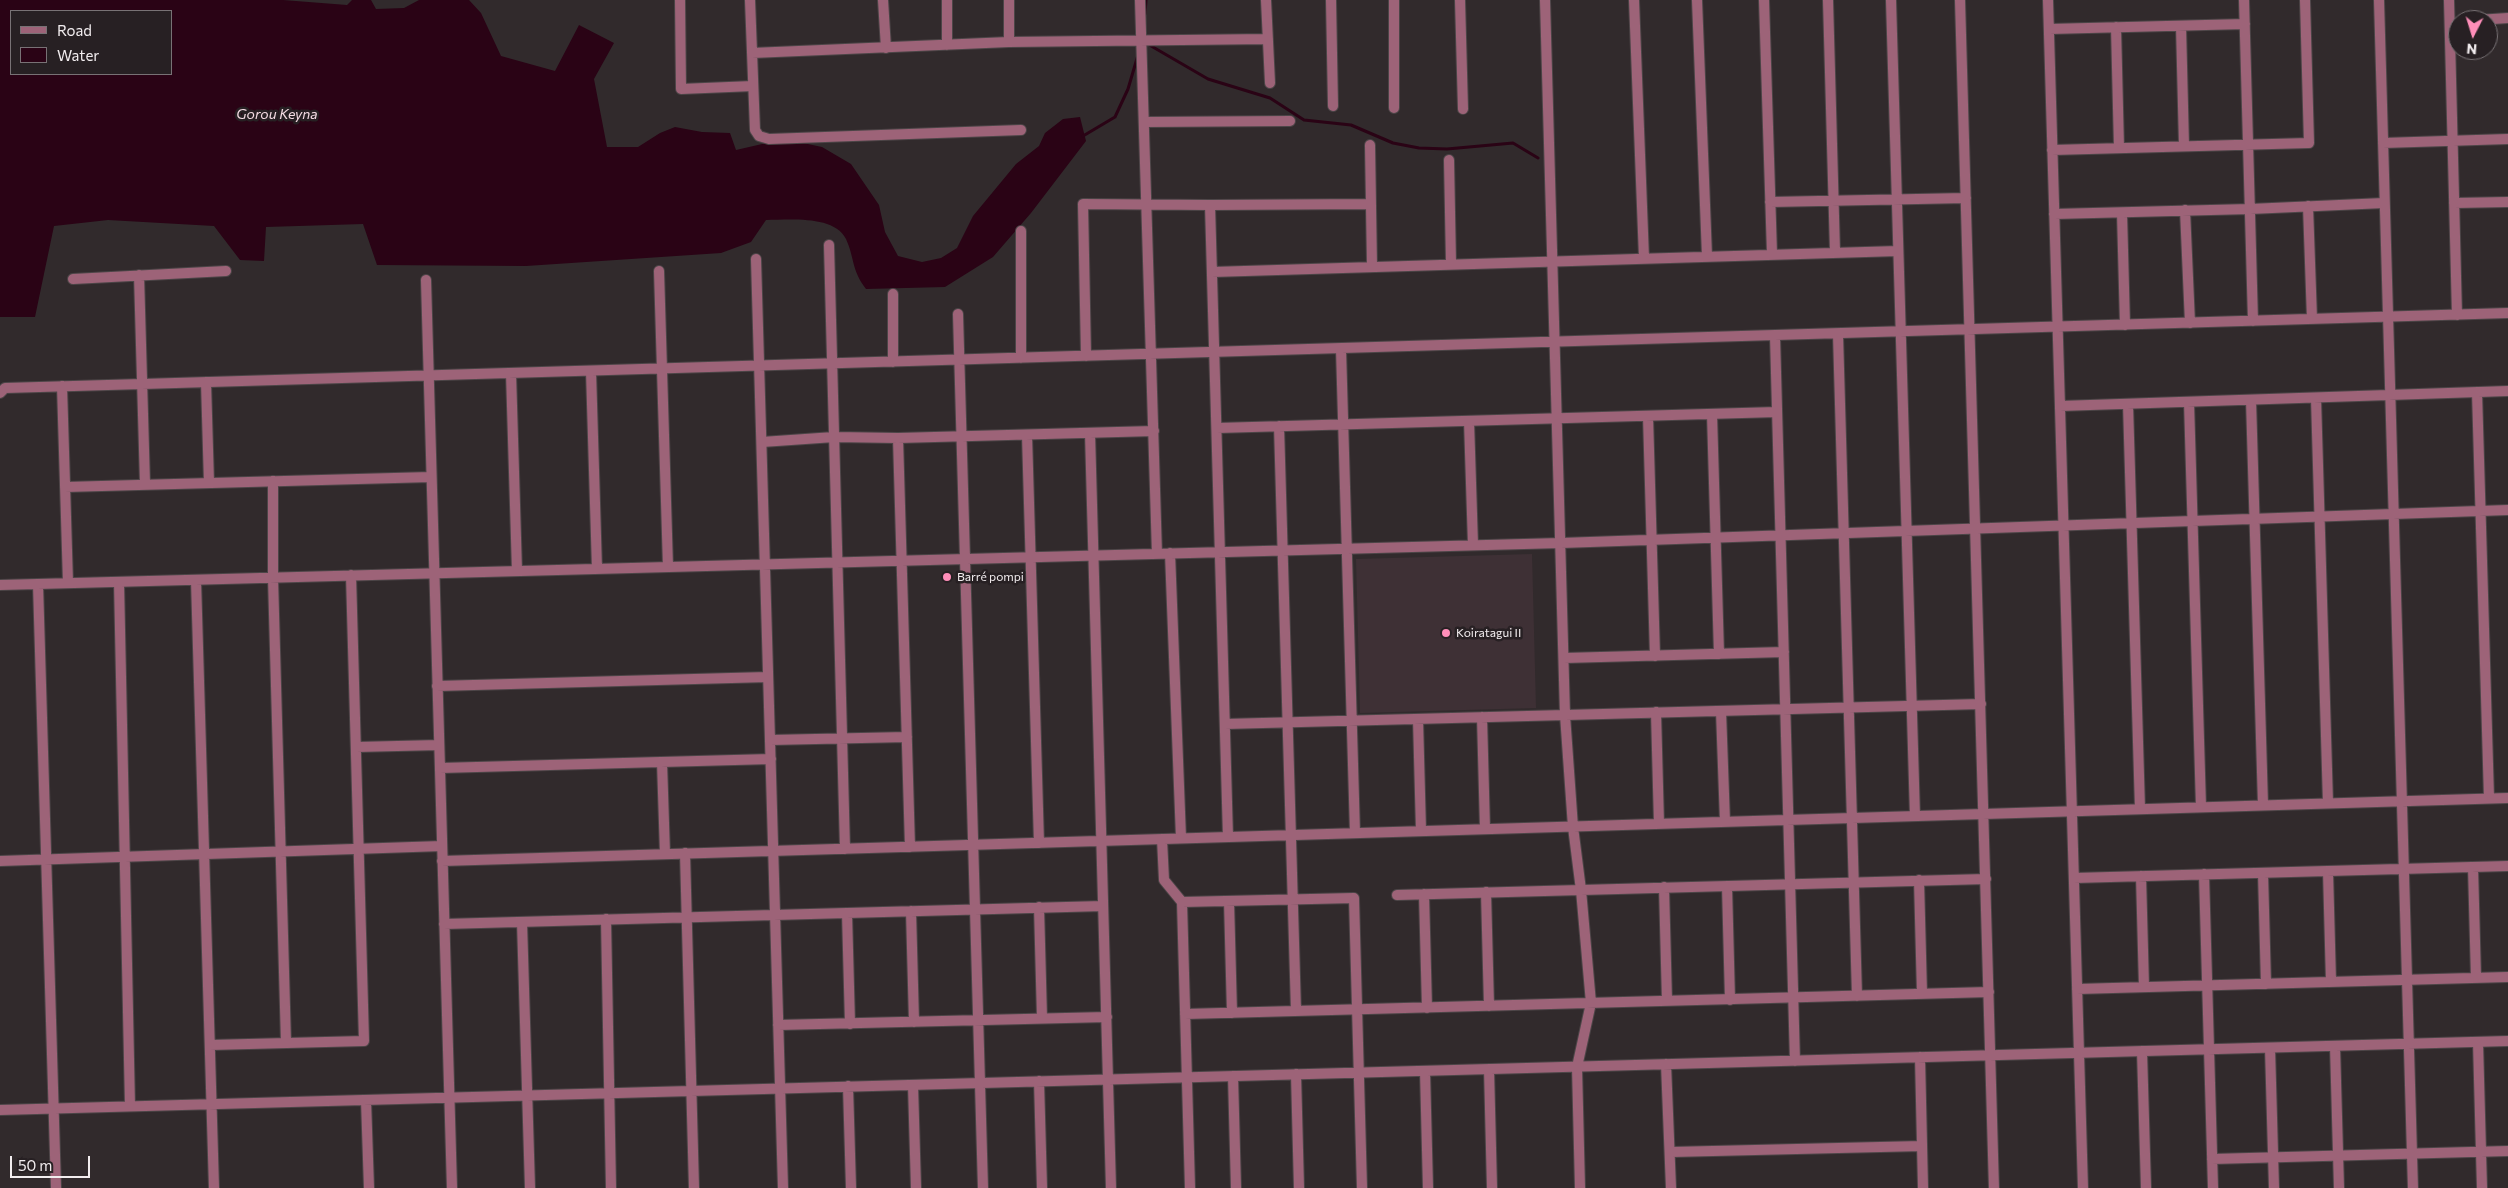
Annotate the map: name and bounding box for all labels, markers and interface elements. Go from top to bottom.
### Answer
legend [10,10,172,75]
north arrow [2448,10,2498,60]
text: Road [57,21,92,39]
text: N [2466,41,2478,58]
text: Water [57,46,99,64]
water label: Gorou Keyna [236,106,318,122]
place label: Barré pompi [957,570,1024,584]
marker: Barré pompi [941,571,953,583]
place label: Koiratagui II [1456,626,1521,640]
marker: Koiratagui II [1440,627,1452,639]
scale bar [12,1146,92,1178]
text: 50 m [18,1156,52,1174]

